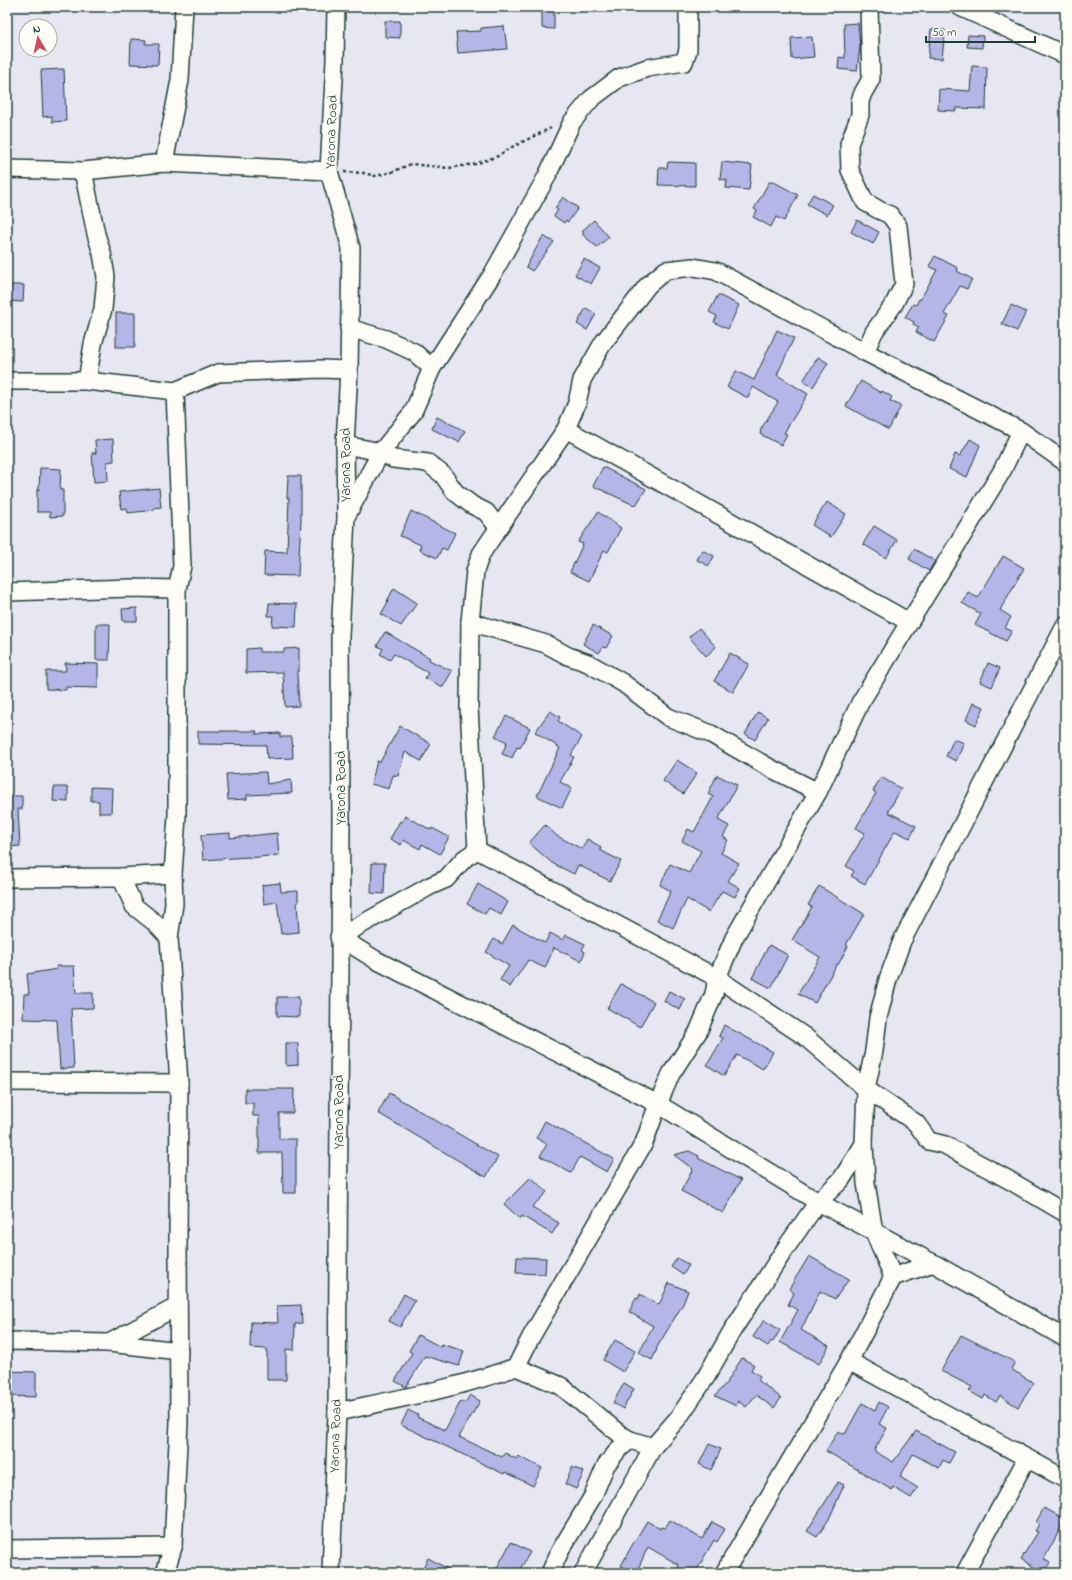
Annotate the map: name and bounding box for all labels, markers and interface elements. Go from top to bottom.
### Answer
north arrow [18,18,58,58]
scale bar [926,18,1035,44]
text: N [32,21,42,38]
text: 50 m [932,24,956,42]
street label: Yarona Road [320,95,344,169]
street label: Yarona Road [336,428,357,502]
street label: Yarona Road [331,751,352,825]
street label: Yarona Road [329,1075,350,1149]
street label: Yarona Road [324,1399,348,1473]

